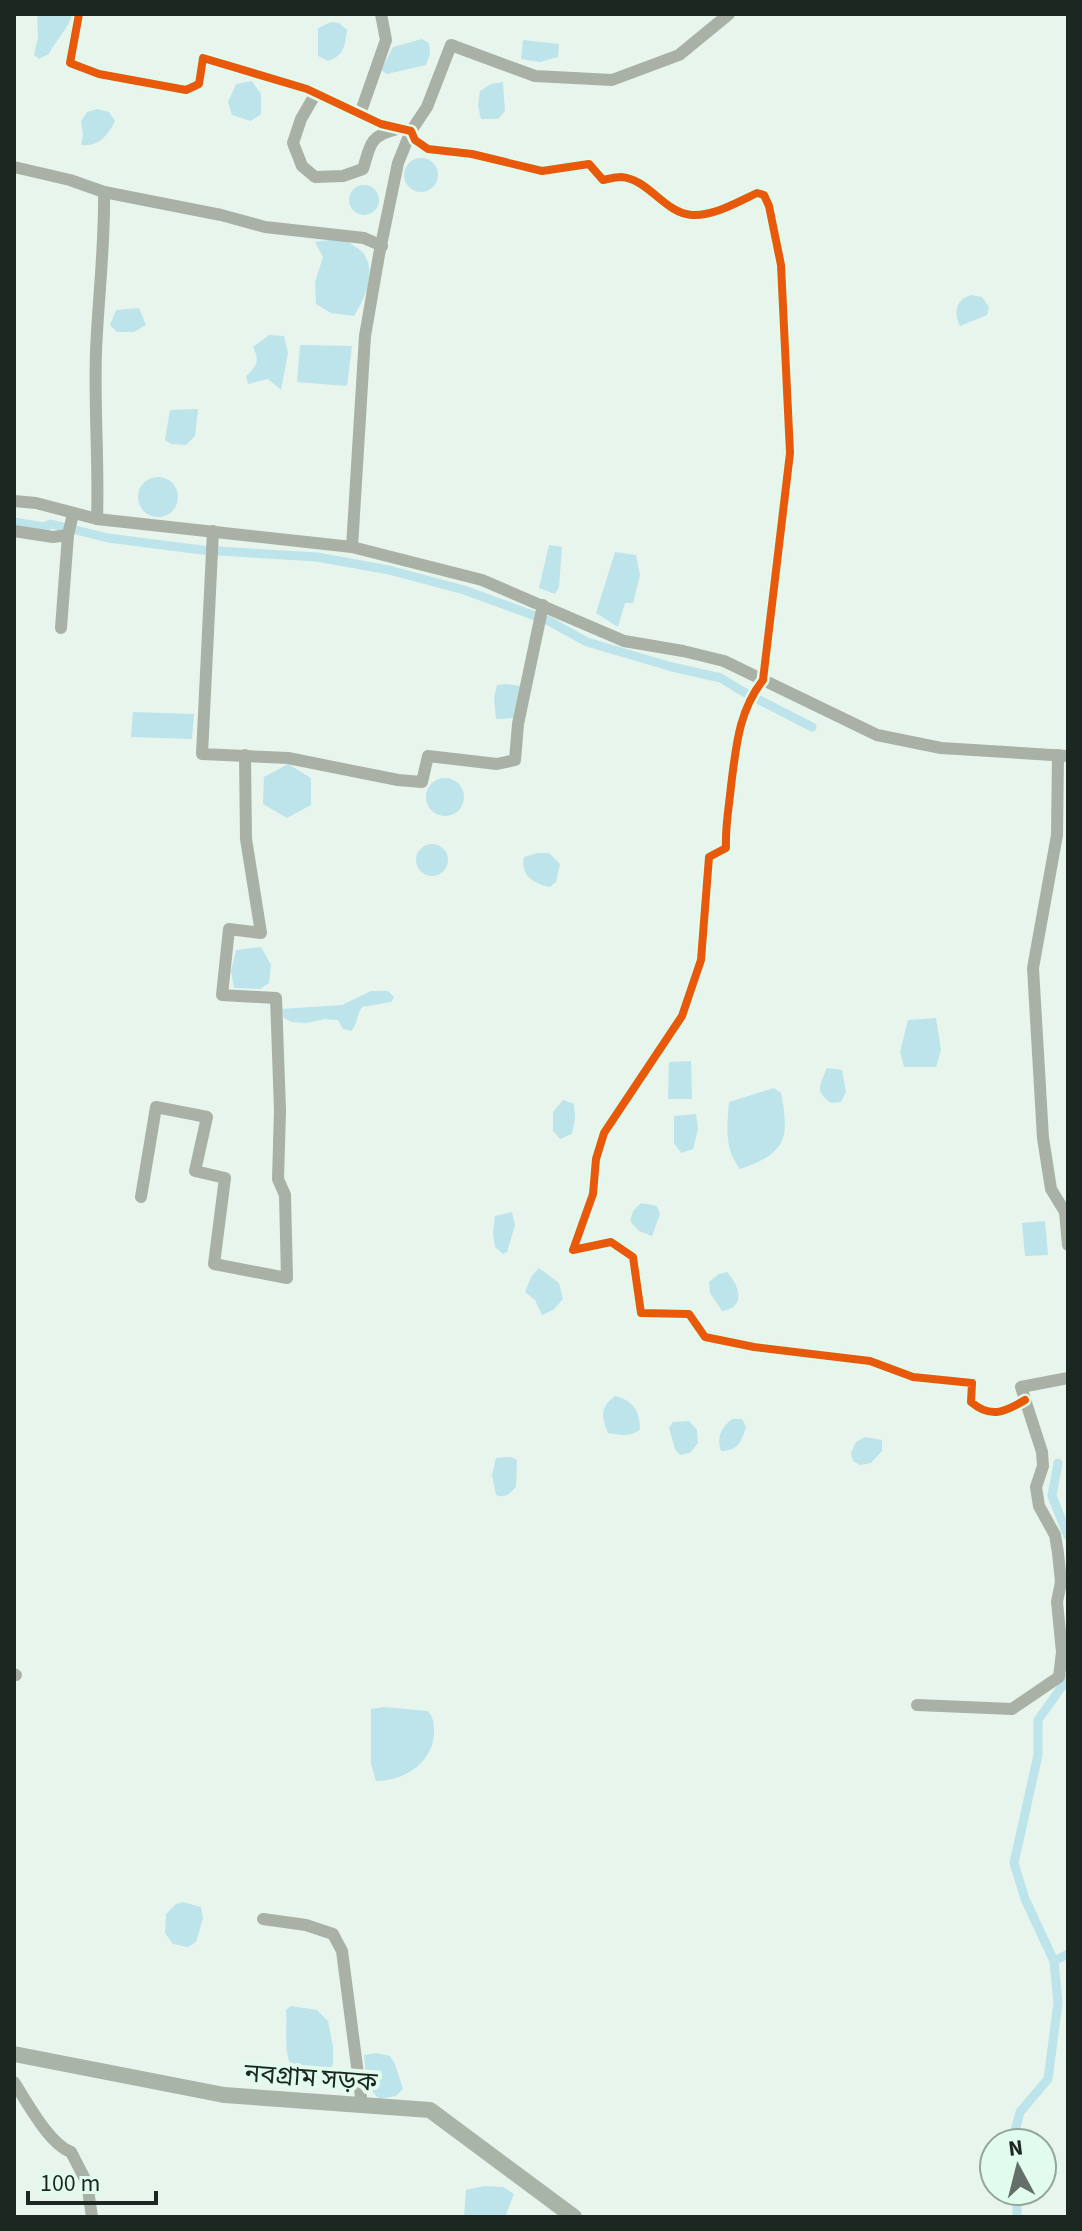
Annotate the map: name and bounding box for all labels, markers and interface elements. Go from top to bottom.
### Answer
street label: নবগ্রাম সড়ক [242,2054,380,2101]
north arrow [978,2127,1058,2207]
text: N [1006,2131,1025,2165]
scale bar [28,2155,156,2205]
text: 100 m [40,2166,100,2201]

